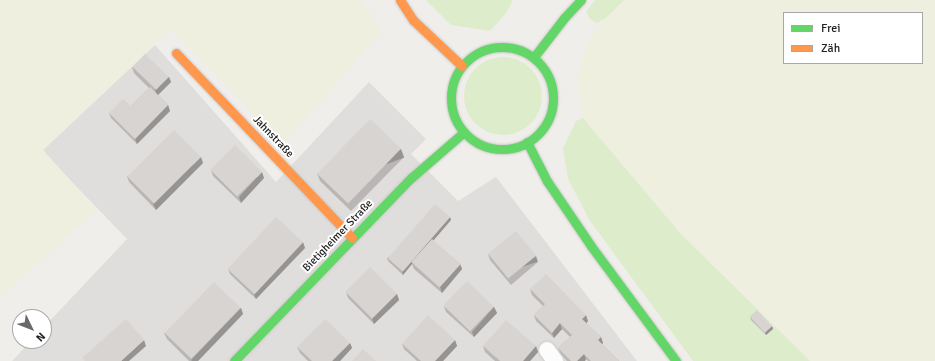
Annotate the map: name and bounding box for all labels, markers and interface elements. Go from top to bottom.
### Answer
legend [783,12,923,64]
text: Frei [821,21,840,36]
text: Zäh [821,41,840,56]
street label: Jahnstraße [250,113,296,161]
street label: Bietigheimer Straße [300,197,376,275]
north arrow [12,309,52,349]
text: N [33,330,48,344]

